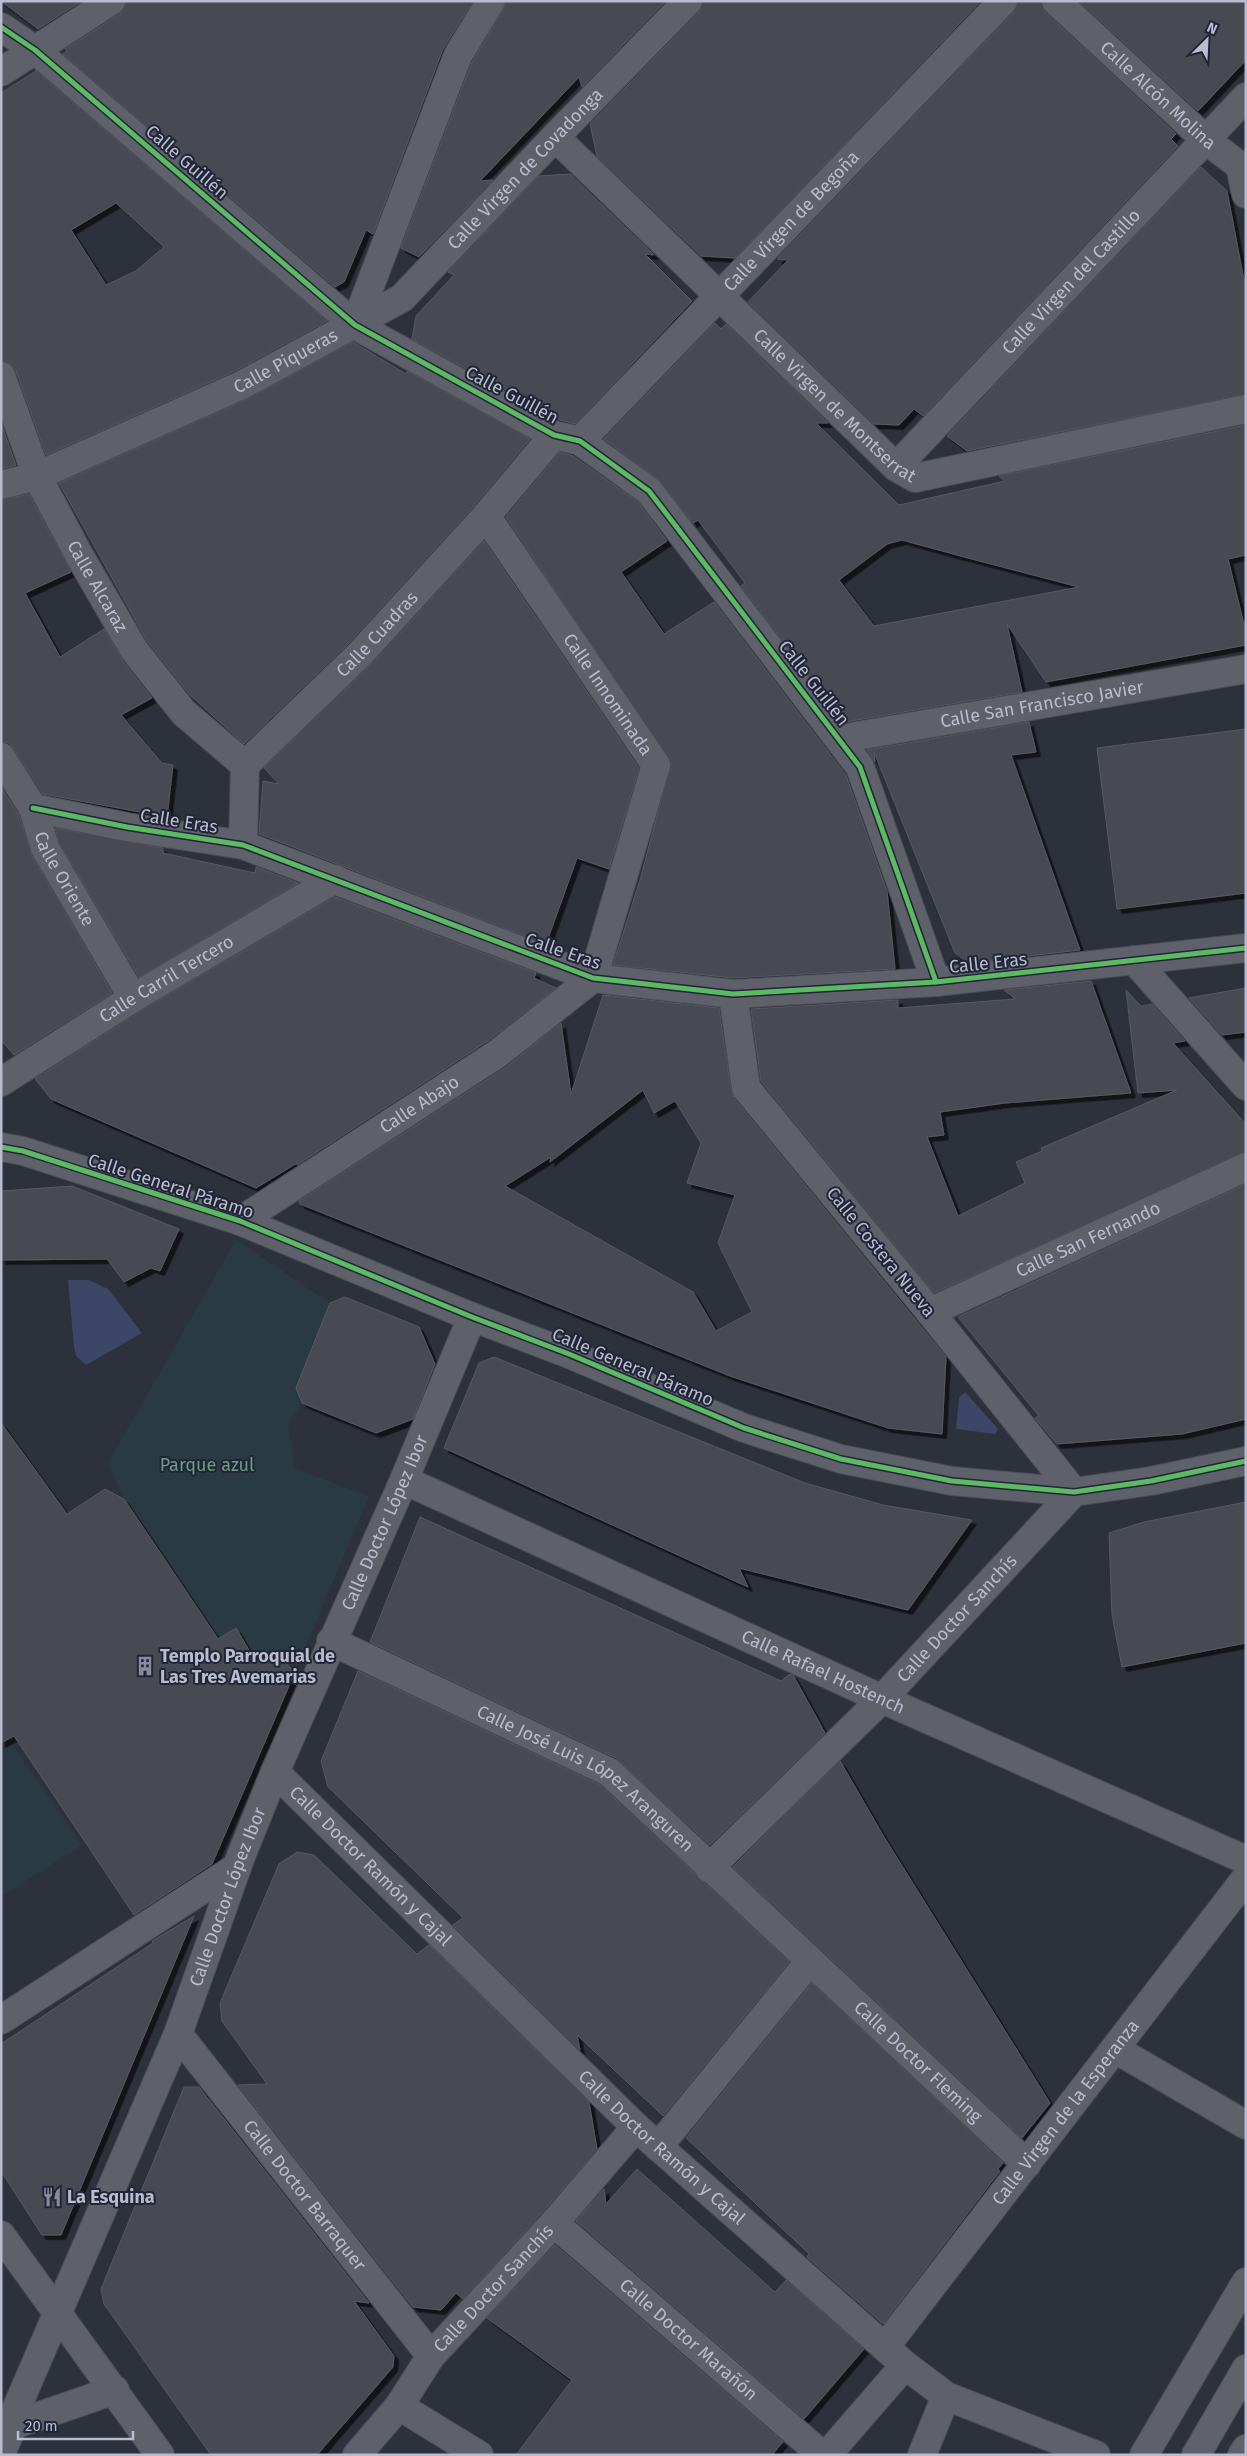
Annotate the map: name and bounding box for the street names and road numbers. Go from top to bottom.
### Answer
street label: Calle Alcón Molina [1096,37,1220,154]
street label: Calle Virgen de Covadonga [443,84,608,254]
street label: Calle Guillén [141,120,233,204]
street label: Calle Virgen de Begoña [719,146,864,296]
street label: Calle Virgen del Castillo [997,205,1145,359]
street label: Calle Piqueras [230,324,342,398]
street label: Calle Virgen de Montserrat [749,324,920,487]
street label: Calle Guillén [462,361,562,429]
street label: Calle Alcaraz [62,537,132,636]
street label: Calle Cuadras [332,587,423,682]
street label: Calle Innominada [558,629,657,760]
street label: Calle Guillén [774,636,854,730]
street label: Calle San Francisco Javier [939,676,1145,732]
street label: Calle Eras [139,804,219,838]
street label: Calle Oriente [30,829,99,930]
street label: Calle Eras [522,928,604,974]
street label: Calle Carril Tercero [95,930,238,1028]
street label: Calle Eras [948,948,1028,978]
street label: Calle Abajo [375,1070,463,1138]
street label: Calle General Páramo [85,1149,257,1223]
street label: Calle Costera Nueva [822,1183,940,1321]
street label: Calle San Fernando [1012,1197,1164,1282]
street label: Calle General Páramo [549,1323,717,1411]
street label: Calle Doctor López Ibor [337,1431,433,1614]
street label: Calle Doctor Sanchís [892,1550,1022,1687]
street label: Calle Rafael Hostench [738,1625,908,1719]
street label: Calle José Luis López Aranguren [473,1700,698,1857]
street label: Calle Doctor Ramón y Cajal [285,1781,456,1950]
street label: Calle Doctor López Ibor [185,1804,271,1989]
street label: Calle Doctor Fleming [849,1996,987,2128]
street label: Calle Virgen de la Esperanza [987,2015,1144,2210]
street label: Calle Doctor Ramón y Cajal [574,2065,750,2229]
street label: Calle Doctor Barraquer [239,2115,371,2275]
street label: Calle Doctor Sanchís [429,2220,558,2357]
street label: Calle Doctor Marañón [615,2274,762,2405]

